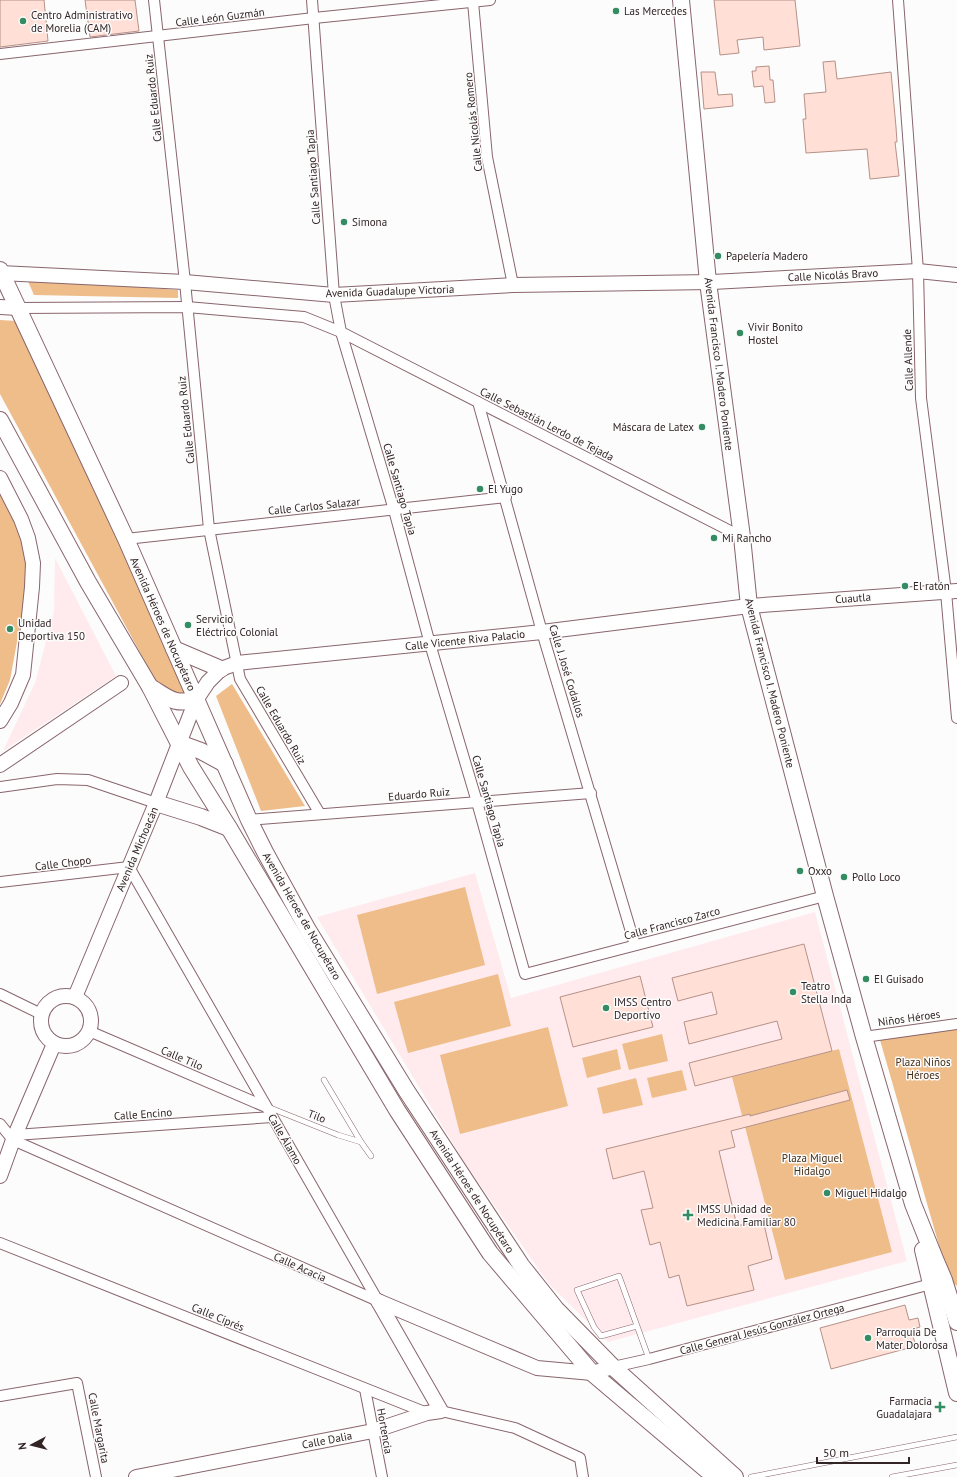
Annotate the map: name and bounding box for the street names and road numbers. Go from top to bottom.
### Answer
street label: Calle León Guzmán [175,5,265,29]
street label: Calle Eduardo Ruiz [141,53,165,143]
street label: Calle Nicolás Romero [461,72,485,172]
street label: Calle Santiago Tapia [303,129,323,225]
street label: Calle Nicolás Bravo [788,266,879,284]
street label: Avenida Francisco I. Madero Poniente [701,277,737,452]
street label: Avenida Guadalupe Victoria [325,282,455,300]
street label: Calle Allende [900,328,916,391]
street label: Calle Eduardo Ruiz [174,375,198,465]
street label: Calle Sebastián Lerdo de Tejada [478,384,616,464]
street label: Calle Santiago Tapia [380,441,420,537]
street label: Calle Carlos Salazar [267,494,361,518]
street label: Avenida Héroes de Nocupétaro [127,555,199,693]
street label: Cuautla [835,590,871,606]
street label: Avenida Francisco I. Madero Poniente [742,597,798,770]
street label: Calle J. José Codallos [546,623,588,720]
street label: Calle Vicente Riva Palacio [404,627,526,653]
street label: Calle Eduardo Ruiz [253,683,309,767]
street label: Calle Santiago Tapia [469,753,509,849]
street label: Eduardo Ruiz [388,784,451,804]
street label: Avenida Michoacán [113,805,161,893]
street label: Avenida Héroes de Nocupétaro [260,850,344,982]
street label: Calle Chopo [34,853,92,873]
street label: Calle Francisco Zarco [622,903,722,943]
street label: Niños Héroes [877,1007,941,1029]
street label: Calle Tilo [159,1043,205,1073]
street label: Calle Encino [113,1105,173,1123]
street label: Tilo [306,1106,328,1126]
street label: Calle Álamo [265,1111,305,1167]
street label: Avenida Héroes de Nocupétaro [427,1126,517,1256]
street label: Calle Acacia [271,1249,329,1285]
street label: Calle Ciprés [190,1300,247,1334]
street label: Calle General Jesús González Ortega [678,1300,846,1358]
street label: Calle Margarita [85,1392,113,1464]
street label: Hortencia [374,1407,396,1455]
street label: Calle Dalia [301,1428,353,1452]

